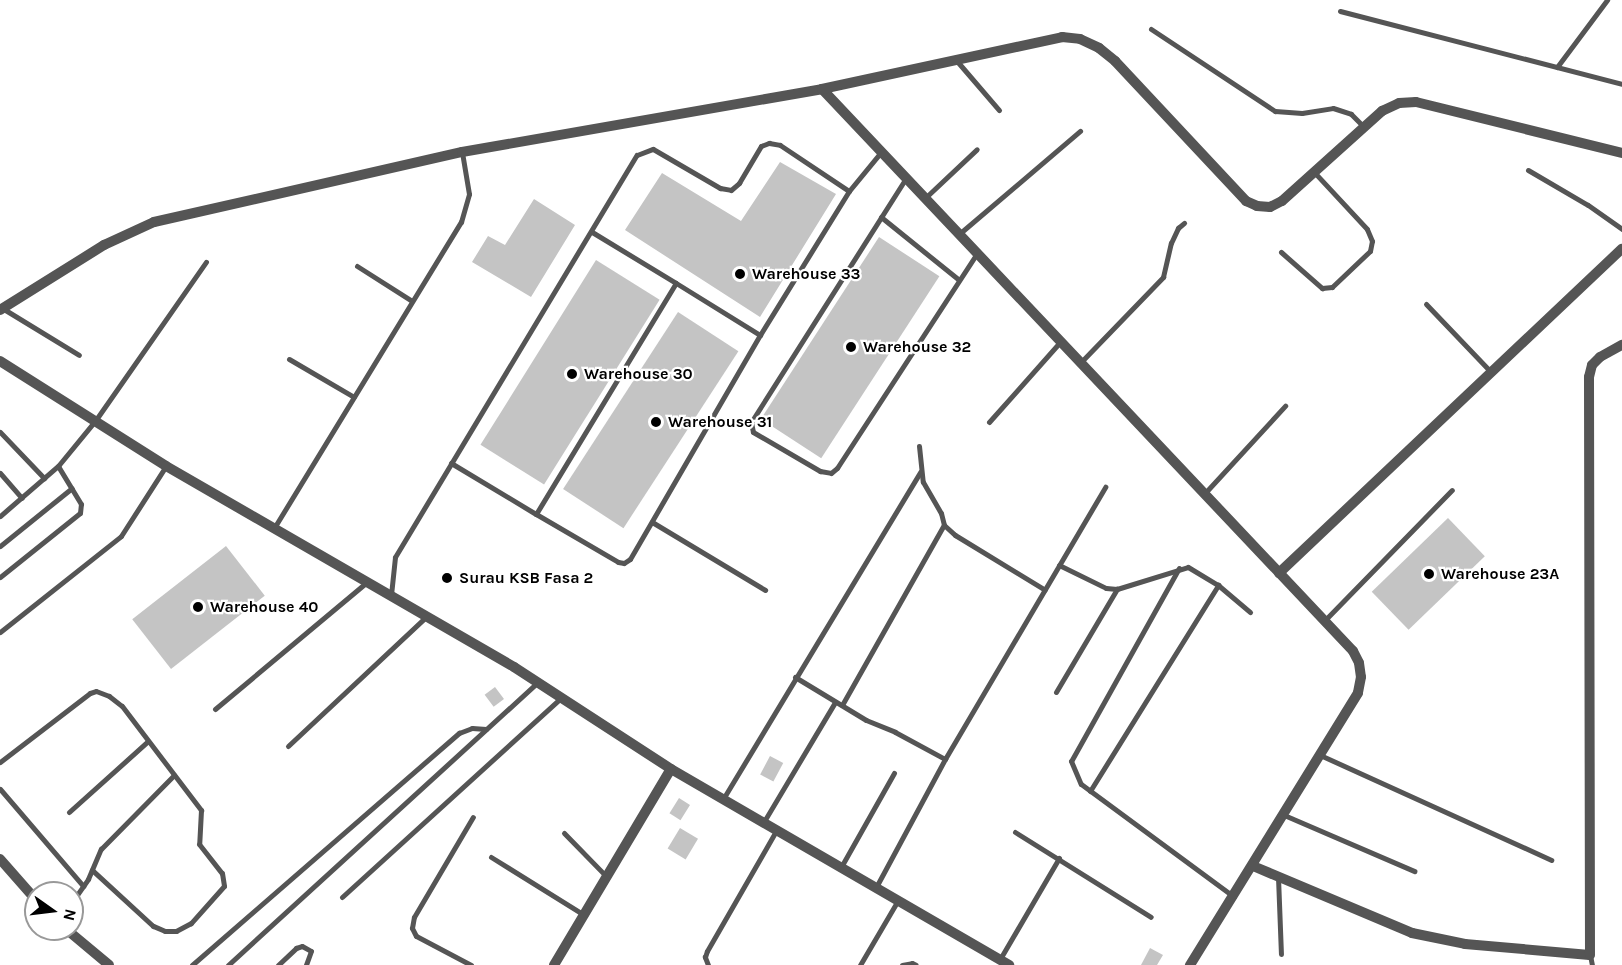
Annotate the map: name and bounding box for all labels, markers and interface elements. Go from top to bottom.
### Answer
place label: Warehouse 33 [752,264,861,284]
marker: Warehouse 33 [733,267,747,281]
place label: Warehouse 32 [863,337,971,357]
marker: Warehouse 32 [844,340,858,354]
place label: Warehouse 30 [584,364,693,384]
marker: Warehouse 30 [565,367,579,381]
place label: Warehouse 31 [668,412,772,432]
marker: Warehouse 31 [649,415,663,429]
place label: Warehouse 23A [1441,564,1559,584]
marker: Warehouse 23A [1422,567,1436,581]
place label: Surau KSB Fasa 2 [459,568,593,588]
marker: Surau KSB Fasa 2 [440,571,454,585]
place label: Warehouse 40 [210,597,318,617]
marker: Warehouse 40 [191,600,205,614]
north arrow [24,881,84,941]
text: N [59,907,81,923]

